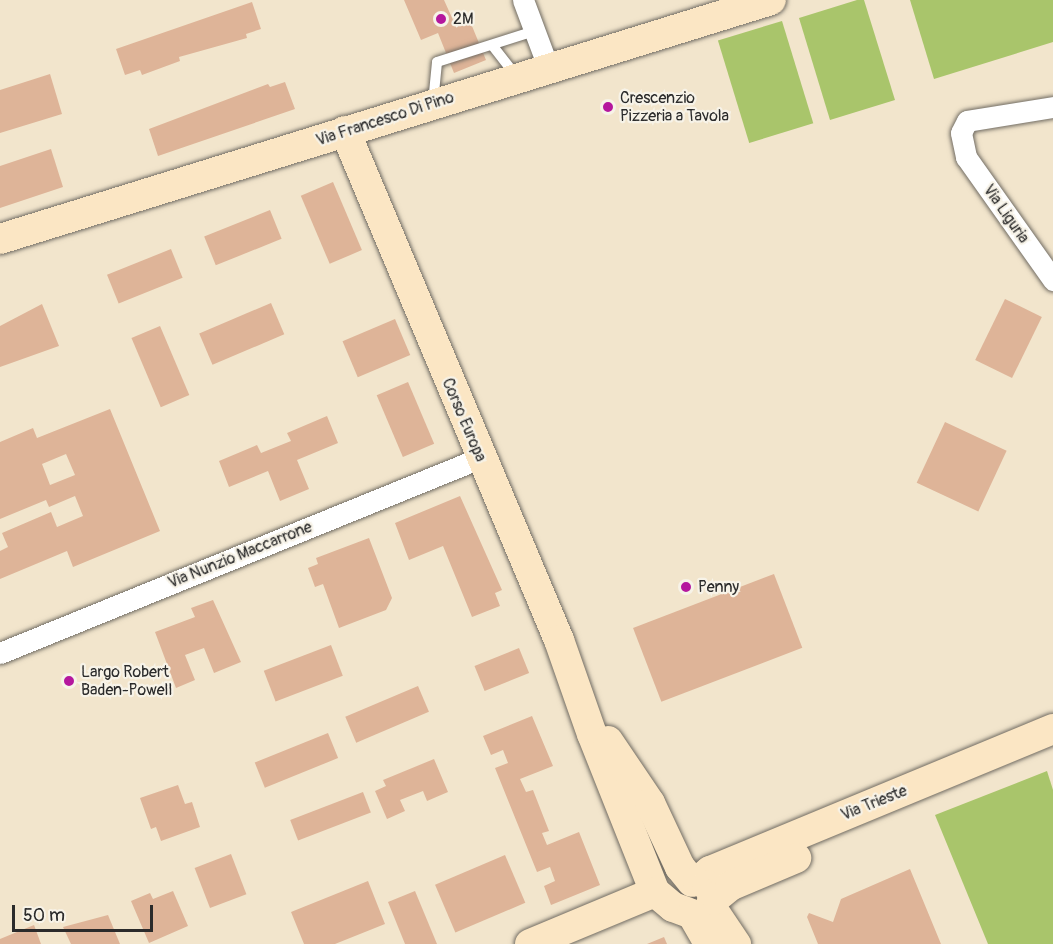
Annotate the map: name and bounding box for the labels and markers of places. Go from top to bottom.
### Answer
place label: 2M [453,9,473,29]
marker: 2M [434,12,448,26]
place label: Crescenzio Pizzeria a Tavola [620,88,729,126]
marker: Crescenzio Pizzeria a Tavola [601,100,615,114]
place label: Penny [698,577,739,597]
marker: Penny [679,580,693,594]
place label: Largo Robert Baden-Powell [81,662,172,700]
marker: Largo Robert Baden-Powell [62,674,76,688]

